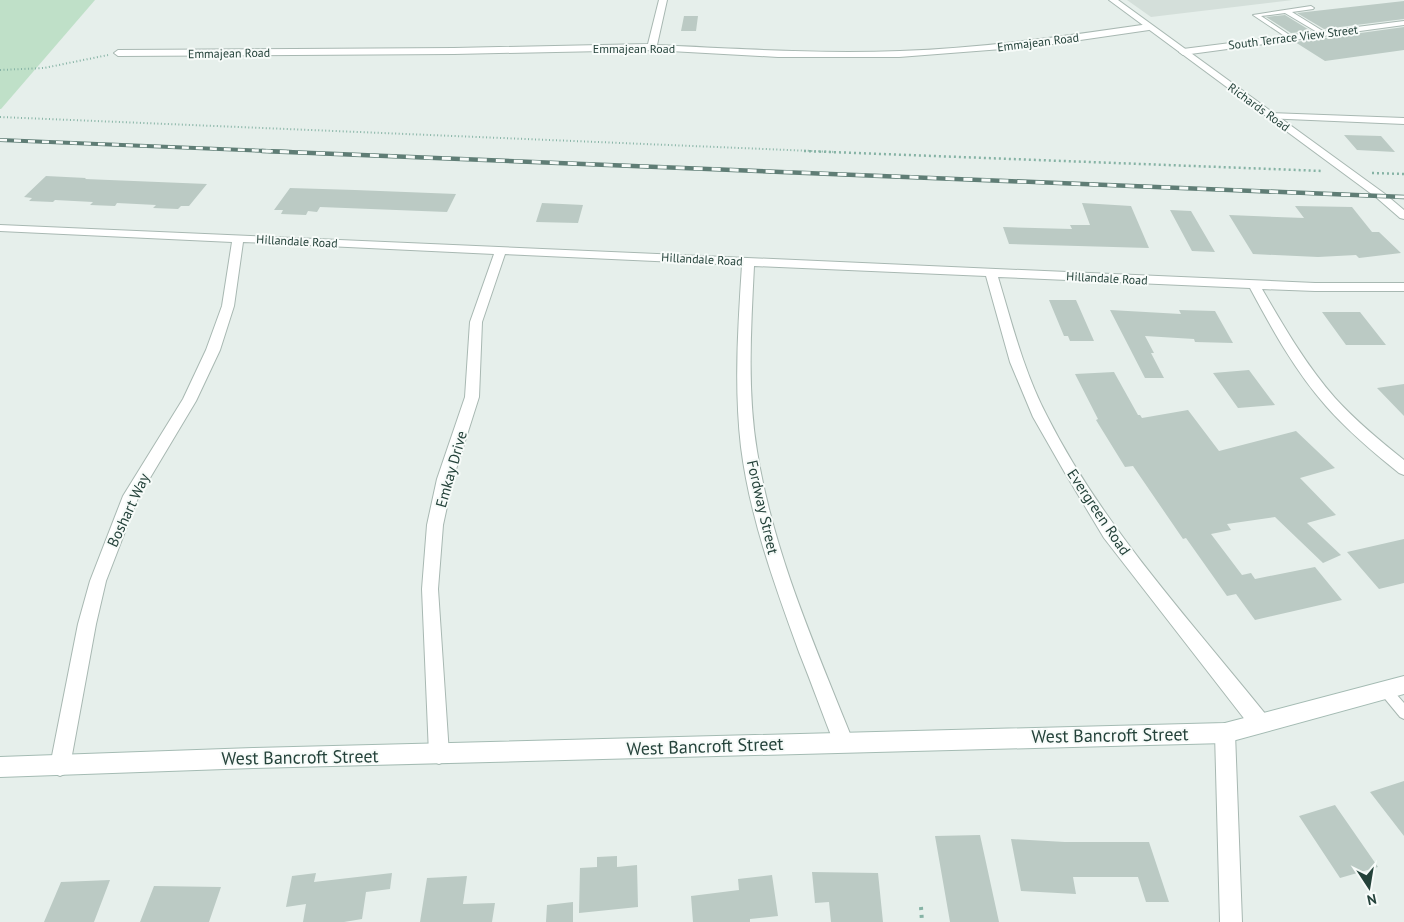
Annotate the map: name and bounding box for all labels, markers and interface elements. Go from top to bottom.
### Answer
street label: South Terrace View Street [1227,22,1359,52]
street label: Emmajean Road [996,30,1080,54]
street label: Emmajean Road [593,41,675,56]
street label: Emmajean Road [188,45,270,61]
street label: Richards Road [1225,80,1293,134]
street label: Hillandale Road [256,231,338,251]
street label: Hillandale Road [661,249,743,269]
street label: Hillandale Road [1066,268,1148,288]
street label: Emkay Drive [431,428,471,510]
street label: Fordway Street [743,458,783,556]
street label: Evergreen Road [1063,465,1135,559]
street label: Boshart Way [103,470,153,550]
street label: West Bancroft Street [1031,722,1189,748]
street label: West Bancroft Street [626,732,784,760]
street label: West Bancroft Street [221,744,379,770]
north arrow [1344,862,1394,912]
text: N [1365,890,1378,909]

